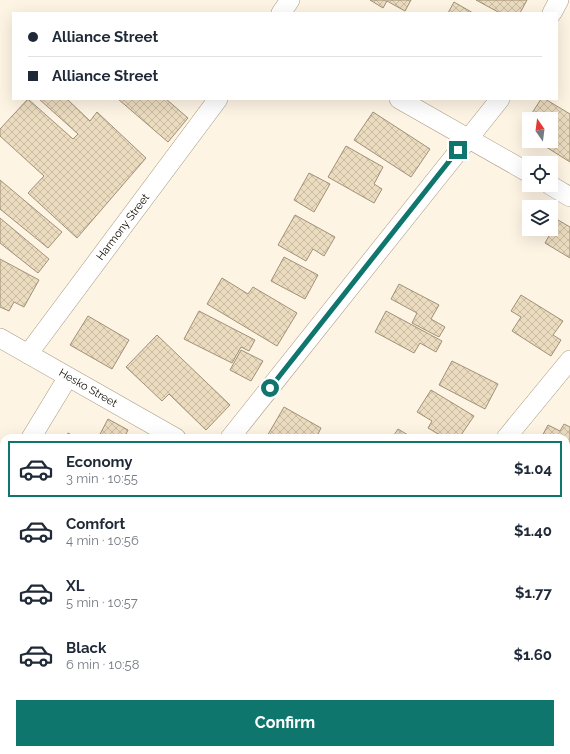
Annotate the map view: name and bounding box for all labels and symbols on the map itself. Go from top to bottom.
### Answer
north arrow [522,112,558,148]
route end [449,141,467,159]
street label: Harmony Street [94,191,152,263]
street label: Hesko Street [57,366,120,410]
route start [261,379,279,397]

